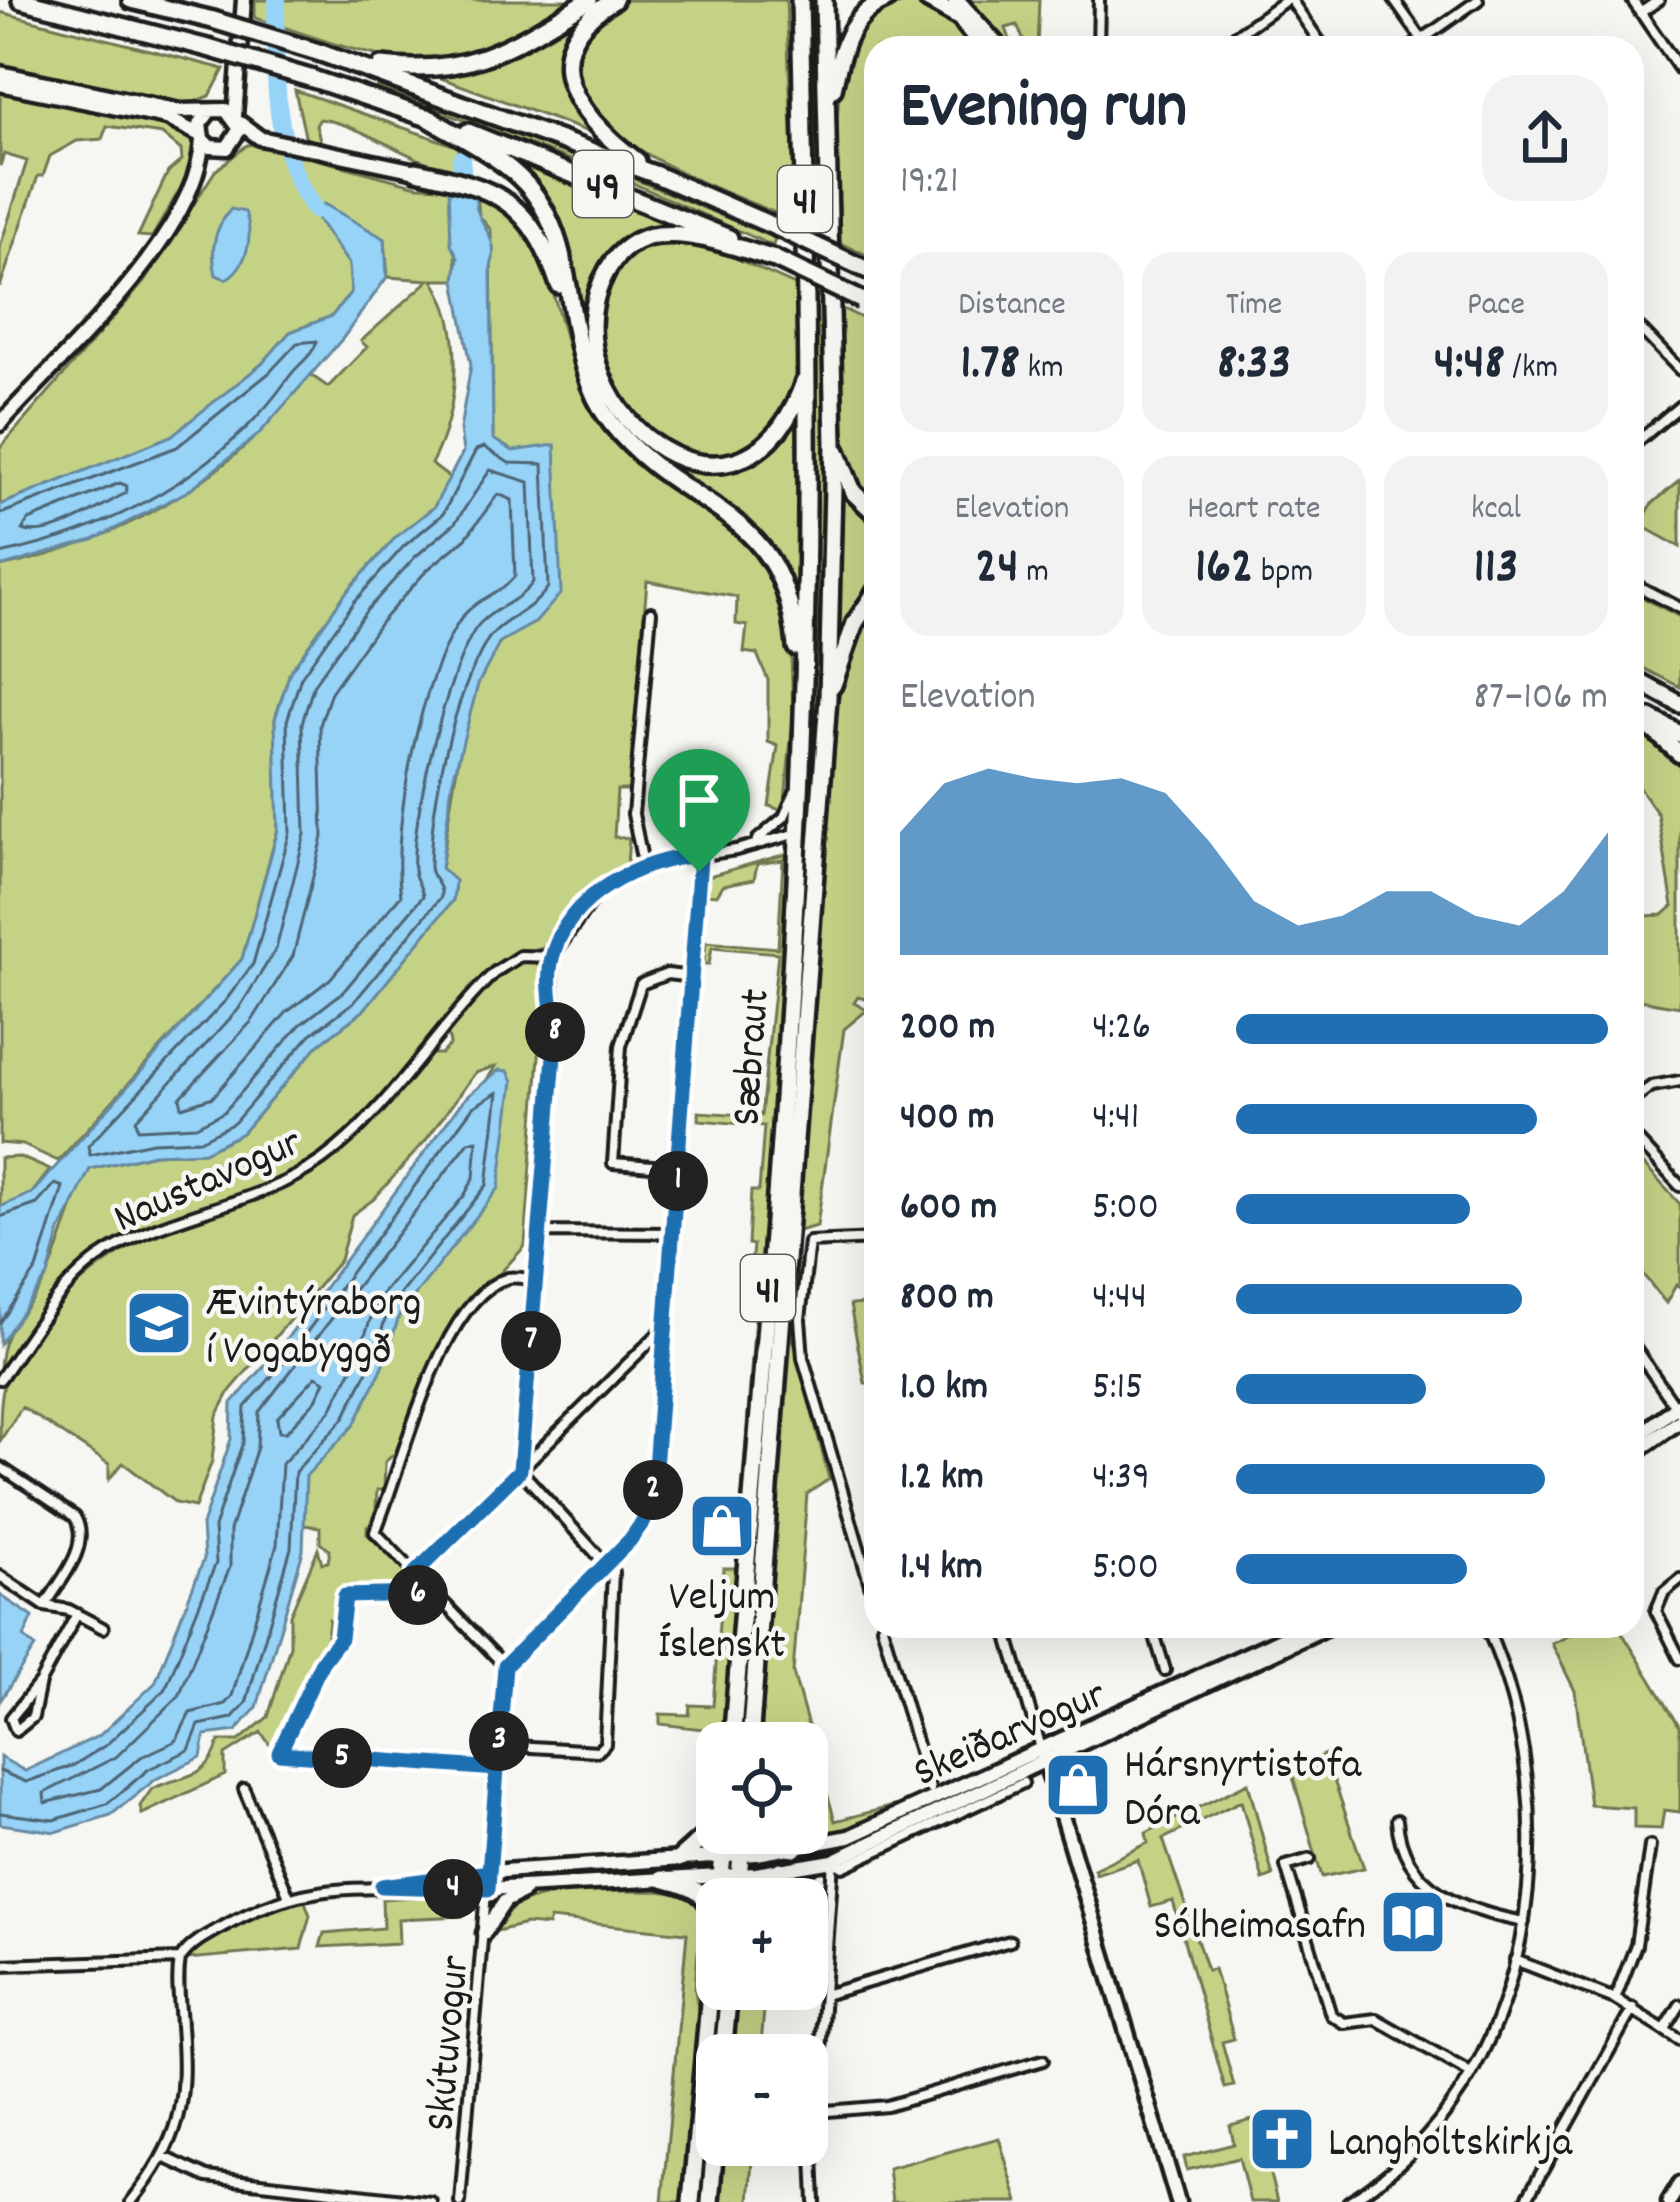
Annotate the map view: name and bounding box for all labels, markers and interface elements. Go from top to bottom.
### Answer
text: Evening run [900,64,1187,158]
button: share [1482,75,1608,201]
road number: 49 [573,151,633,217]
text: 19:21 [900,156,958,211]
road number: 41 [778,166,832,232]
text: Distance [958,283,1066,330]
text: Time [1226,283,1282,330]
text: Pace [1467,283,1525,330]
text: 1.78 [960,330,1020,402]
text: 8:33 [1217,330,1291,402]
text: 4:48 [1434,330,1505,402]
text: km [1020,346,1064,393]
text: /km [1505,346,1558,393]
text: Elevation [955,487,1069,534]
text: Heart rate [1187,487,1321,534]
text: kcal [1471,487,1521,534]
text: 24 [975,534,1019,606]
text: 162 [1195,534,1253,606]
text: 113 [1474,534,1518,606]
text: m [1019,550,1049,597]
text: bpm [1253,550,1313,597]
text: Elevation [900,672,1036,727]
text: 87–106 m [1473,672,1608,727]
pin [648,749,750,872]
icon: arrive [666,767,732,833]
street label: Sæbraut [719,987,789,1128]
pin: 8 [525,1002,585,1062]
text: 200 m [900,1002,995,1057]
text: 4:26 [1092,1002,1151,1057]
text: 8 [548,1008,562,1055]
text: 400 m [900,1092,994,1147]
text: 4:41 [1092,1092,1139,1147]
street label: Naustavogur [105,1115,313,1251]
pin: 1 [648,1151,708,1211]
text: 1 [674,1157,682,1204]
text: 600 m [900,1182,997,1237]
text: 5:00 [1092,1182,1159,1237]
road number: 41 [741,1255,795,1321]
text: 800 m [900,1272,994,1327]
text: 4:44 [1092,1272,1147,1327]
place label: Ævintýraborg í Vogabyggð [206,1276,421,1384]
school or university icon: Ævintýraborg í Vogabyggð [124,1288,194,1358]
pin: 7 [501,1311,561,1371]
text: 7 [525,1317,537,1364]
text: 1.0 km [900,1362,988,1417]
text: 5:15 [1092,1362,1143,1417]
text: 1.2 km [900,1452,984,1507]
text: 4:39 [1092,1452,1150,1507]
pin: 2 [623,1460,683,1520]
text: 2 [646,1466,660,1513]
shop icon: Veljum Íslenskt [687,1491,757,1561]
text: 1.4 km [900,1542,983,1597]
text: 5:00 [1092,1542,1159,1597]
pin: 6 [388,1565,448,1625]
place label: Veljum Íslenskt [658,1570,786,1678]
text: 6 [410,1571,426,1618]
street label: Skeiðarvogur [905,1667,1117,1805]
pin: 3 [469,1711,529,1771]
text: 3 [492,1717,506,1764]
map controls [696,1722,828,2166]
button: locate [696,1722,828,1854]
pin: 5 [312,1728,372,1788]
text: 5 [334,1734,350,1781]
place label: Hársnyrtistofa Dóra [1124,1738,1363,1846]
shop icon: Hársnyrtistofa Dóra [1043,1750,1113,1820]
pin: 4 [423,1859,483,1919]
text: 4 [446,1865,460,1912]
button: + [696,1878,828,2010]
library icon: Sólheimasafn [1378,1887,1448,1957]
place label: Sólheimasafn [1153,1899,1366,1959]
street label: Skútuvogur [413,1953,489,2134]
button: − [696,2034,828,2166]
church icon: Langholtskirkja [1247,2104,1317,2174]
place label: Langholtskirkja [1328,2116,1573,2176]

